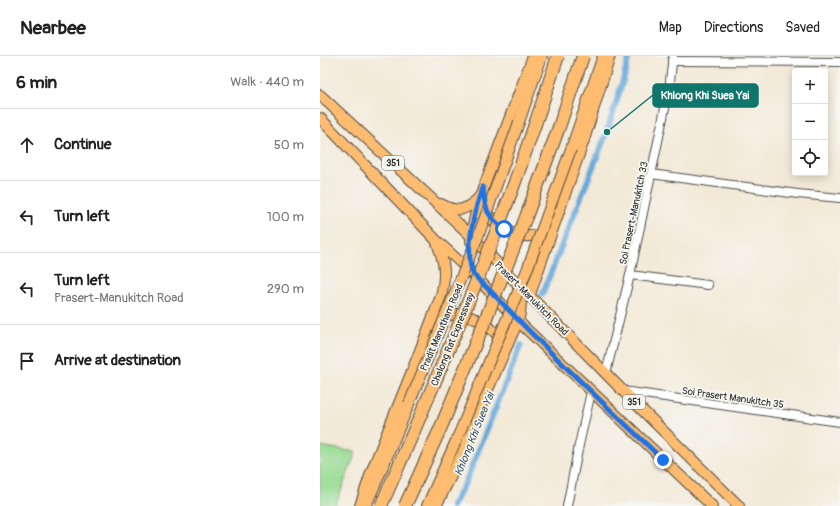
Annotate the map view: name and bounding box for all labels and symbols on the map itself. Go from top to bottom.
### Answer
callout: Khlong Khi Suea Yai [653,84,758,107]
text: Khlong Khi Suea Yai [661,89,749,102]
road number: 351 [382,156,404,170]
street label: Soi Prasert-Manukitch 33 [617,160,651,266]
route start [495,220,513,238]
street label: Prasert-Manukitch Road [492,259,571,338]
street label: Pradit Manutham Road [418,282,466,373]
street label: Chalong Rat Expressway [429,290,477,388]
street label: Soi Prasert Manukitch 35 [681,385,785,411]
water label: Khlong Khi Suea Yai [452,389,498,478]
road number: 351 [623,395,645,409]
route end [654,451,672,469]

